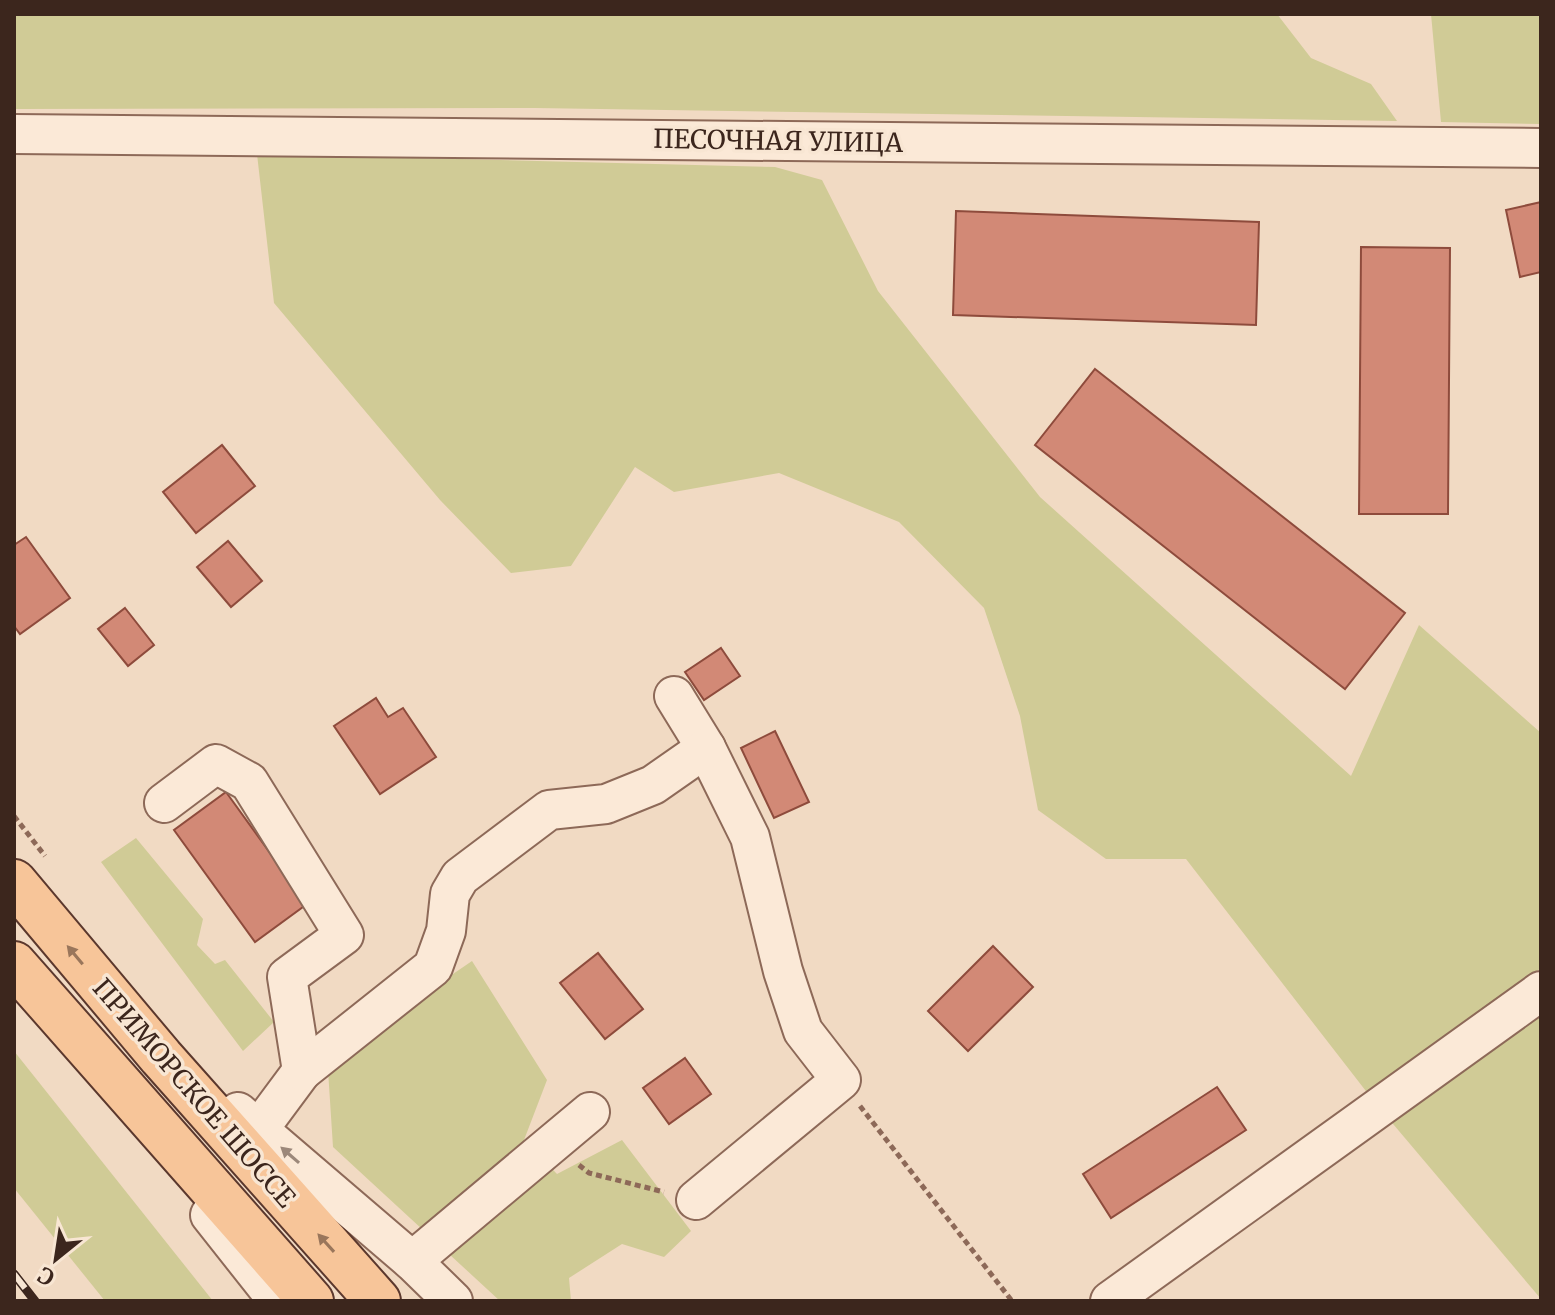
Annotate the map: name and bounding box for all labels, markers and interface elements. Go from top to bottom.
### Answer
street label: ПЕСОЧНАЯ УЛИЦА [653,122,904,159]
one-way arrow [66,945,84,964]
street label: ПРИМОРСКОЕ ШОССЕ [86,972,303,1214]
one-way arrow [280,1147,300,1164]
north arrow [16,1219,96,1299]
one-way arrow [317,1233,335,1252]
text: С [33,1261,59,1292]

